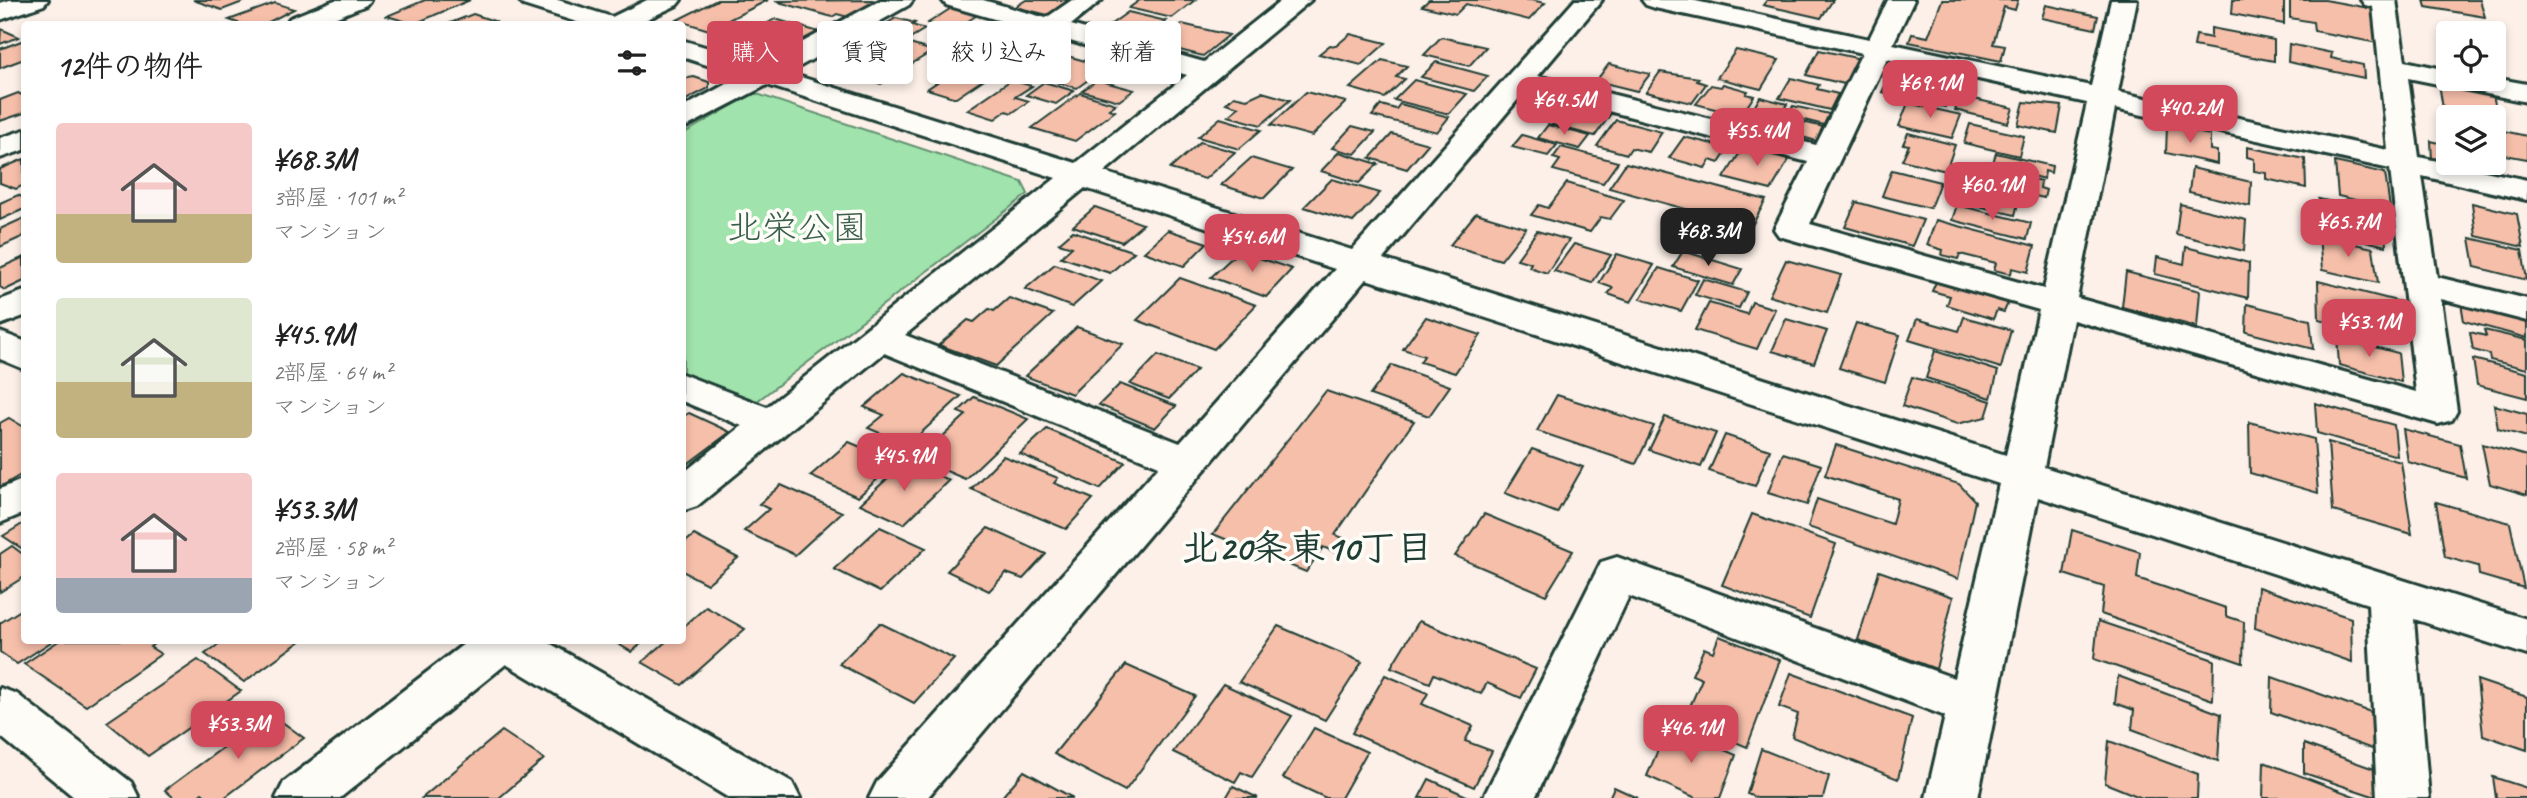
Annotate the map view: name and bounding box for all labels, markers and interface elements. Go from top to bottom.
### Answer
chip: 購入 [707,21,803,84]
chip: 賃貸 [817,21,913,84]
chip: 絞り込み [927,21,1071,84]
chip: 新着 [1085,21,1181,84]
map controls [2436,21,2506,175]
button: locate [2436,21,2506,91]
icon: filters [613,44,651,82]
text: 12件の物件 [56,47,203,85]
pin: ¥69.1M [1873,60,1987,120]
text: ¥69.1M [1899,68,1961,97]
pin: ¥64.5M [1507,78,1621,137]
text: ¥64.5M [1533,85,1595,114]
pin: ¥40.2M [2133,86,2247,145]
text: ¥40.2M [2159,93,2221,122]
button: layers [2436,105,2506,175]
pin: ¥55.4M [1700,108,1814,168]
text: ¥55.4M [1726,116,1788,145]
text: ¥68.3M [273,140,355,178]
icon: home [112,151,196,235]
pin: ¥60.1M [1935,162,2049,222]
text: ¥60.1M [1960,170,2024,199]
text: 3部屋 · 101 m² [273,183,402,212]
pin: ¥65.7M [2291,200,2405,259]
park label: 北栄公園 [727,205,867,250]
text: ¥65.7M [2317,207,2379,236]
pin: ¥68.3M [1651,208,1765,268]
pin: ¥54.6M [1195,215,1309,274]
text: ¥68.3M [1676,216,1740,245]
text: マンション [273,217,387,246]
text: ¥54.6M [1221,222,1283,251]
pin: ¥53.1M [2312,300,2426,359]
text: ¥53.1M [2338,307,2400,336]
text: ¥45.9M [273,315,354,353]
icon: home [112,326,196,410]
text: 2部屋 · 64 m² [273,358,391,387]
text: マンション [273,392,387,421]
pin: ¥45.9M [847,434,961,493]
text: ¥45.9M [873,441,935,470]
text: ¥53.3M [273,490,354,528]
icon: home [112,501,196,585]
district label: 北20条東10丁目 [1181,524,1433,571]
text: 2部屋 · 58 m² [273,533,391,562]
text: マンション [273,567,387,596]
pin: ¥53.3M [181,702,295,761]
pin: ¥46.1M [1634,706,1748,765]
text: ¥53.3M [207,709,269,738]
text: ¥46.1M [1659,713,1723,742]

